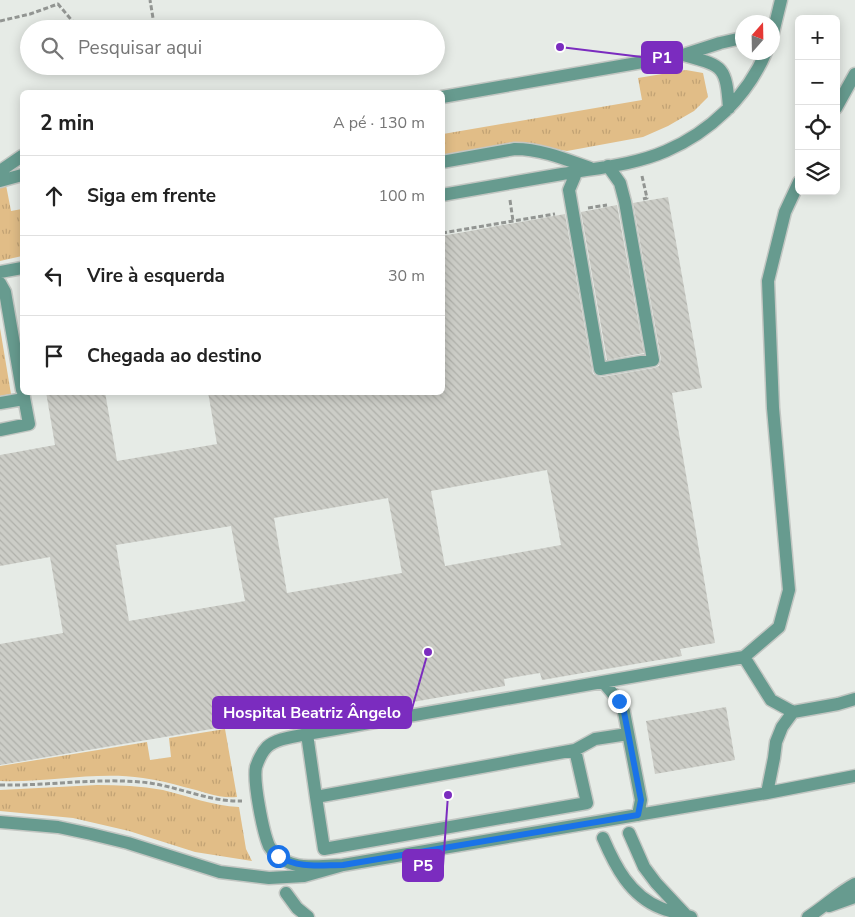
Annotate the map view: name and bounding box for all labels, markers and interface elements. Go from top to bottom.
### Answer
north arrow [735,15,780,60]
map controls [795,15,840,195]
button: + [795,15,840,60]
search box [20,20,445,75]
icon: search [38,34,66,62]
text: Pesquisar aqui [78,35,202,61]
callout: P1 [642,42,682,73]
text: P1 [652,47,672,69]
button: − [795,60,840,105]
button: locate [795,105,840,150]
text: 2 min [40,109,94,137]
text: A pé · 130 m [333,112,425,134]
button: layers [795,150,840,195]
icon: ahead [40,182,68,210]
text: Siga em frente [87,183,216,209]
text: 100 m [378,185,425,207]
icon: left [40,262,68,290]
text: Vire à esquerda [87,263,225,289]
text: 30 m [388,265,425,287]
icon: arrive [40,342,68,370]
text: Chegada ao destino [87,343,262,369]
route end [608,690,631,713]
callout: Hospital Beatriz Ângelo [213,697,411,728]
text: Hospital Beatriz Ângelo [223,702,401,724]
route start [267,845,290,868]
callout: P5 [403,850,443,881]
text: P5 [413,855,433,877]

